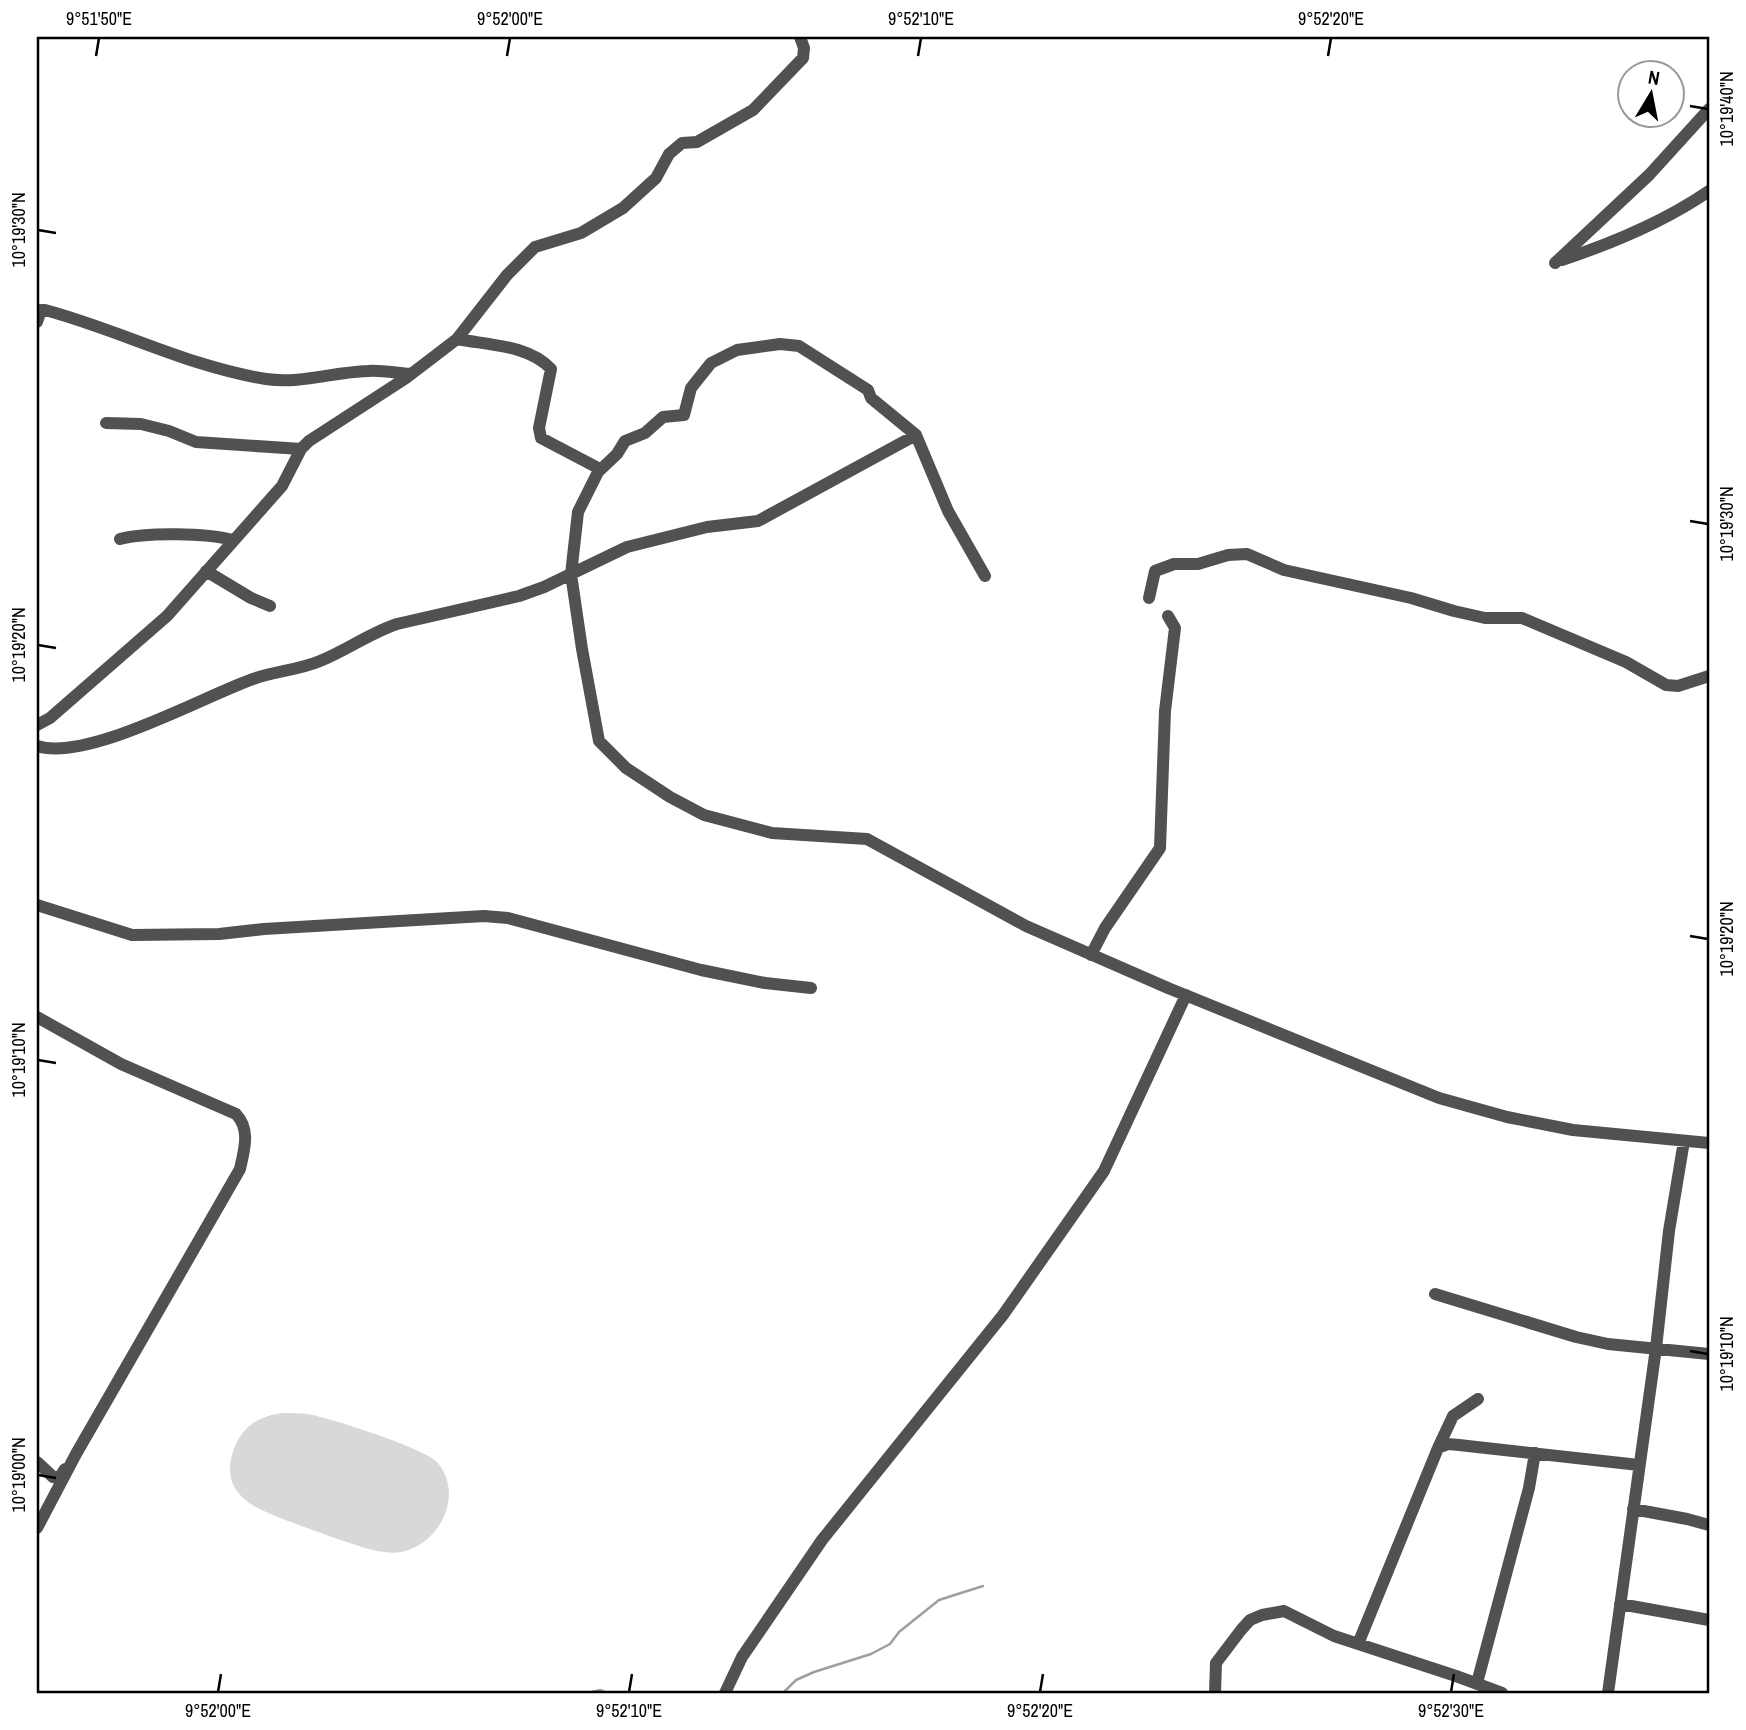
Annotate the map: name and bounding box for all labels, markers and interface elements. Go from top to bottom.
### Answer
text: 9°51'50"E [66,6,132,31]
text: 9°52'00"E [477,6,543,31]
text: 9°52'10"E [888,6,954,31]
text: 9°52'20"E [1298,6,1364,31]
north arrow [1616,60,1686,130]
text: N [1646,63,1662,91]
text: 10°19'40"N [1714,71,1739,147]
text: 10°19'30"N [6,192,31,268]
text: 10°19'30"N [1714,486,1739,562]
text: 10°19'20"N [6,607,31,683]
text: 10°19'20"N [1714,901,1739,977]
text: 10°19'10"N [6,1022,31,1098]
text: 10°19'10"N [1714,1316,1739,1392]
text: 10°19'00"N [6,1437,31,1513]
text: 9°52'00"E [185,1698,251,1723]
text: 9°52'10"E [596,1698,662,1723]
text: 9°52'20"E [1007,1698,1073,1723]
text: 9°52'30"E [1418,1698,1484,1723]

